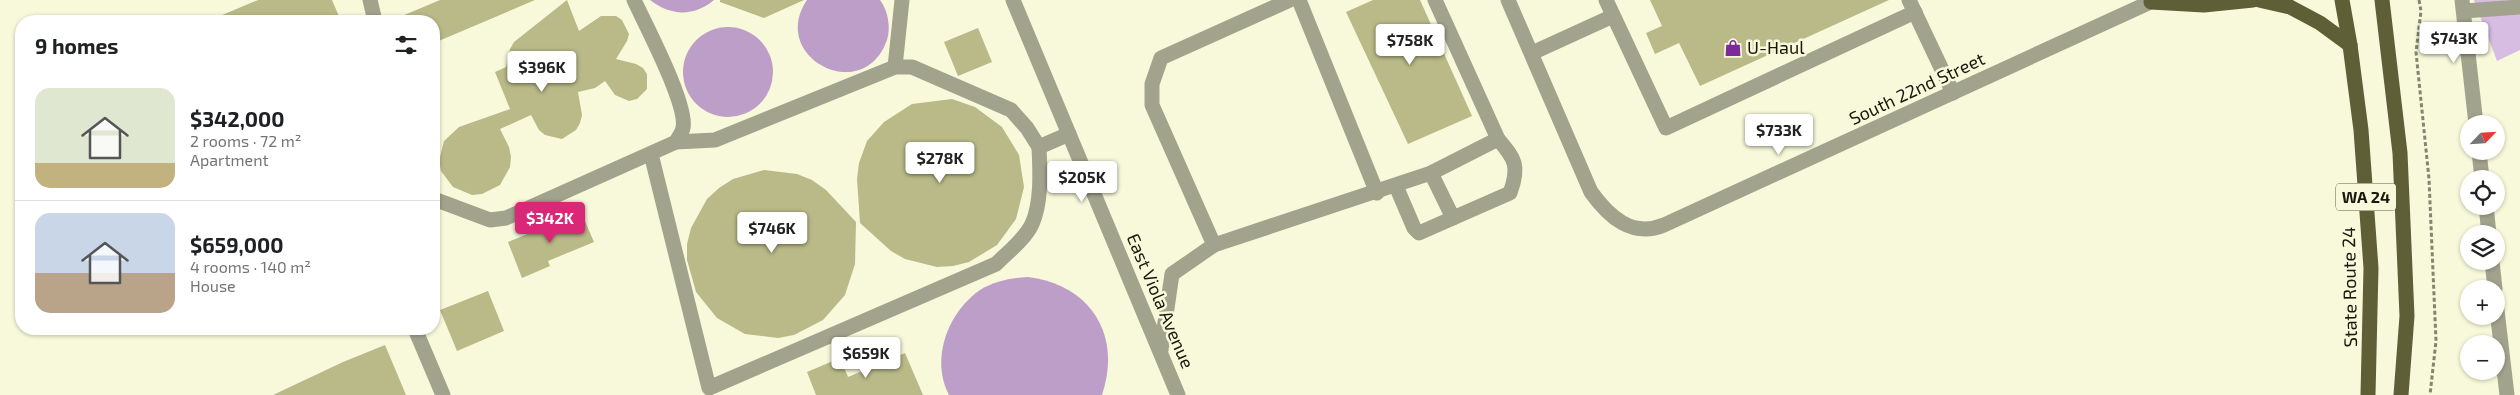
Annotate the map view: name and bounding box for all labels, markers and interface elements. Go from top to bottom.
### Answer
pin: $743K [2419,22,2489,64]
pin: $758K [1375,23,1445,66]
text: $743K [2430,28,2478,47]
text: $758K [1387,30,1433,49]
icon: filters [392,31,420,59]
text: 9 homes [35,33,118,58]
place label: U-Haul [1747,36,1805,58]
shop icon: U-Haul [1723,38,1743,58]
street label: South 22nd Street [1845,47,1988,129]
pin: $396K [507,51,577,93]
text: $396K [518,57,566,76]
text: $342,000 [190,106,285,131]
icon: home [75,108,135,168]
pin: $733K [1744,114,1814,156]
north arrow [2460,115,2505,160]
map controls [2460,115,2505,380]
text: $733K [1756,120,1802,139]
text: 2 rooms · 72 m² [190,131,301,150]
pin: $278K [905,142,975,184]
text: $278K [916,148,964,167]
text: Apartment [190,150,269,169]
pin: $205K [1047,160,1117,203]
text: $205K [1058,167,1106,186]
button: locate [2460,170,2505,215]
road number: WA 24 [2336,183,2396,210]
pin: $342K [515,202,585,244]
text: $342K [526,208,574,227]
pin: $746K [737,212,807,254]
text: $746K [748,218,796,237]
button: layers [2460,225,2505,270]
street label: State Route 24 [2337,227,2361,347]
street label: East Viola Avenue [1123,230,1199,371]
text: $659,000 [190,232,283,257]
icon: home [75,233,135,293]
text: 4 rooms · 140 m² [190,257,311,276]
text: House [190,276,236,295]
button: + [2460,280,2505,325]
button: − [2460,335,2505,380]
pin: $659K [831,336,901,379]
text: $659K [842,343,890,362]

